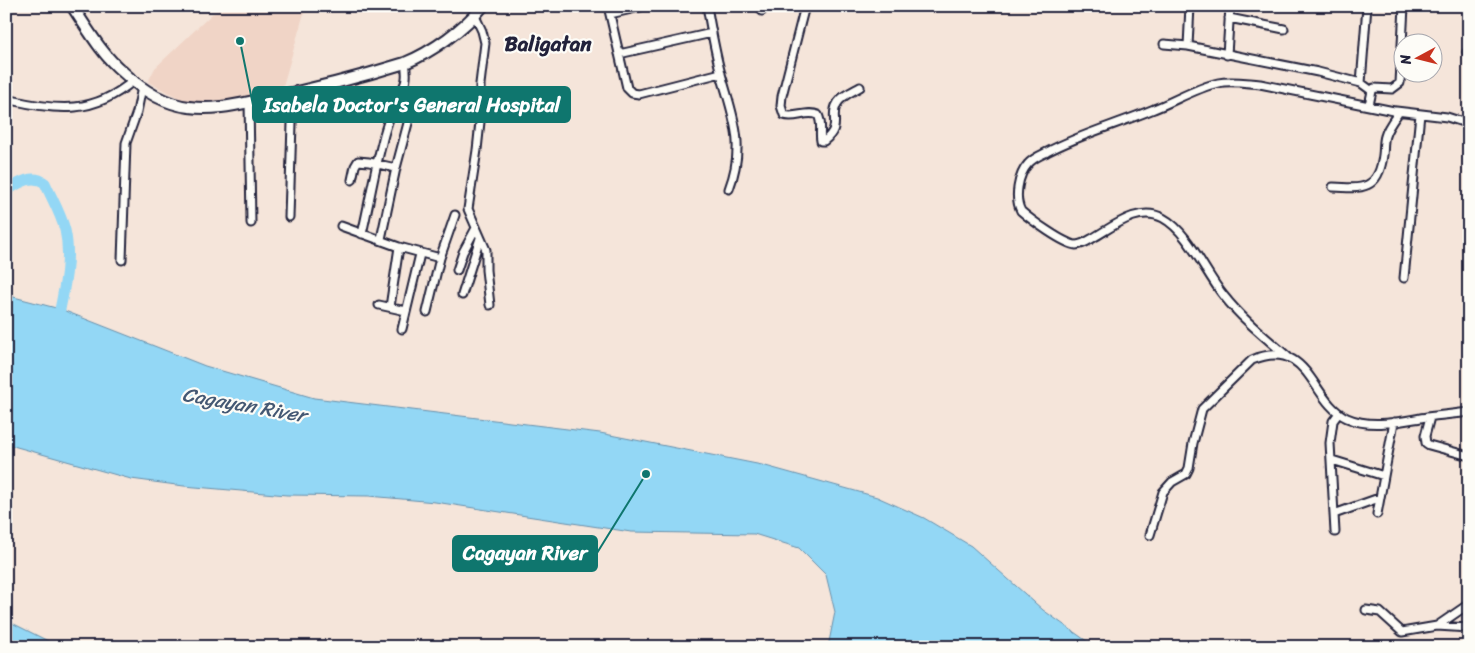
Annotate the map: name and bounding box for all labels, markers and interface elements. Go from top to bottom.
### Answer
district label: Baligatan [504,25,592,63]
north arrow [1392,32,1442,82]
text: N [1393,53,1419,67]
callout: Isabela Doctor's General Hospital [253,87,570,122]
text: Isabela Doctor's General Hospital [263,88,561,123]
water label: Cagayan River [180,377,312,434]
callout: Cagayan River [453,536,597,571]
text: Cagayan River [462,536,589,571]

